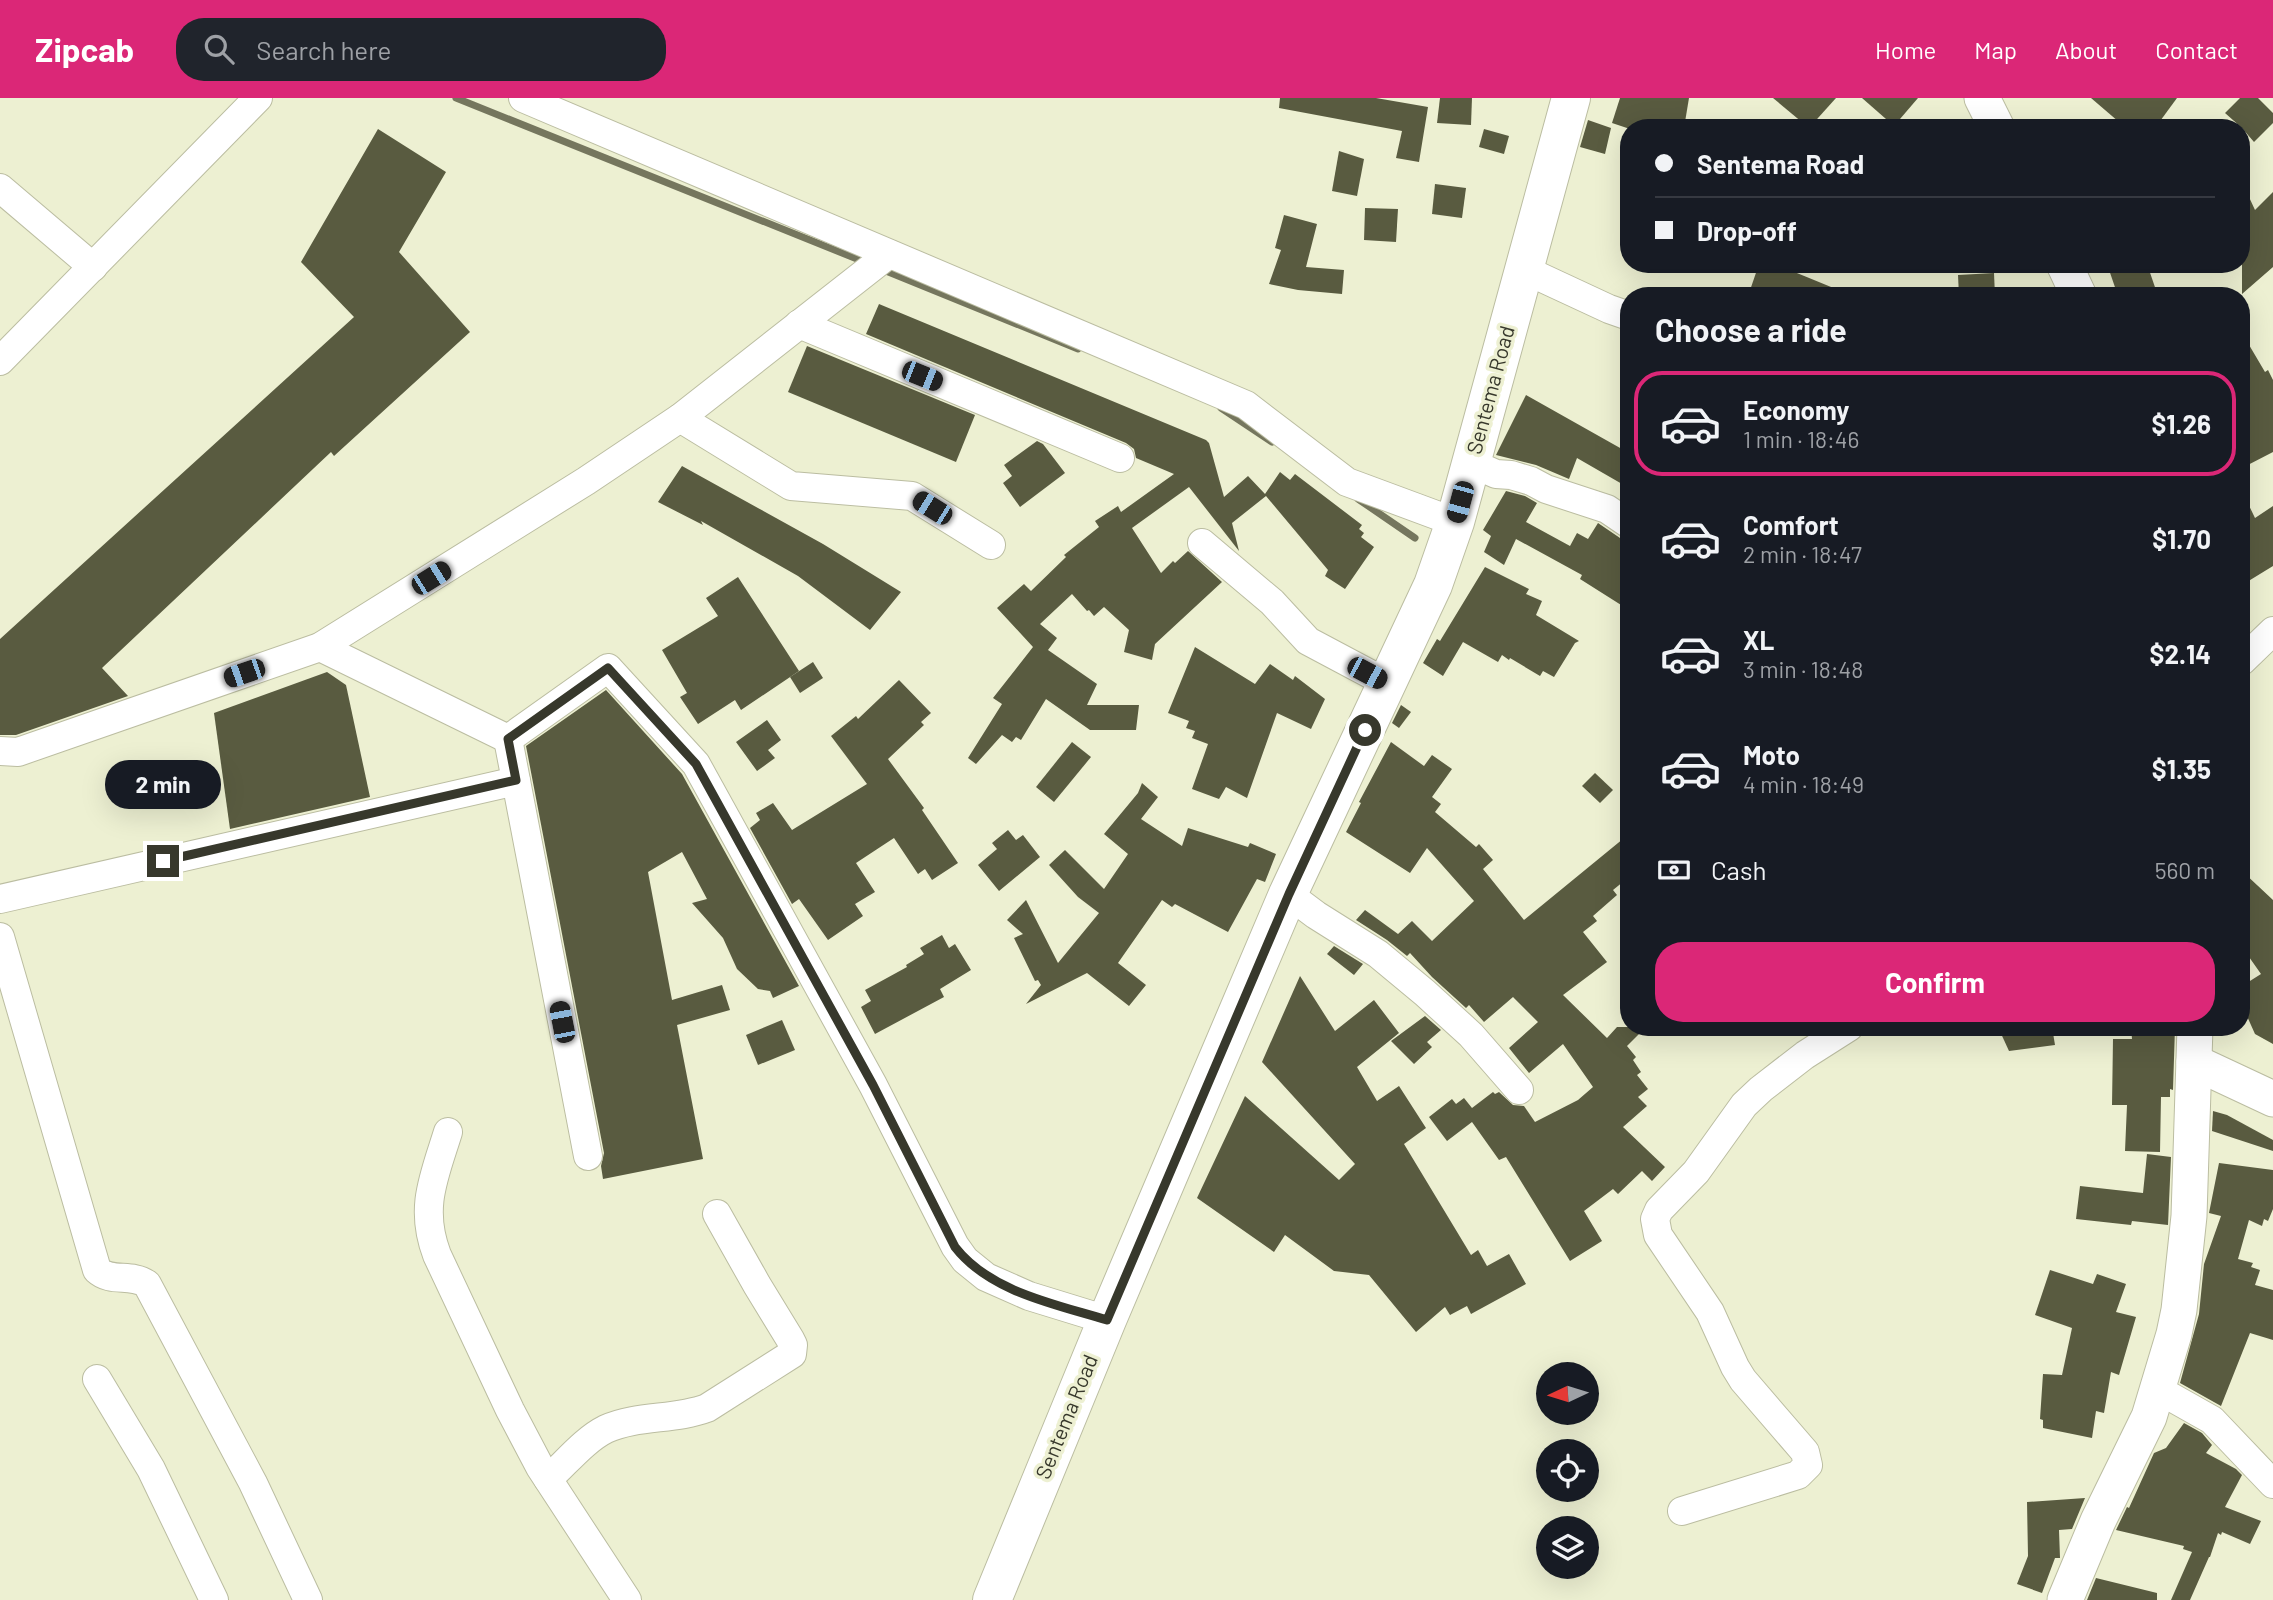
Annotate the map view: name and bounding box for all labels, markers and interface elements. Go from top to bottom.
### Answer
search box [176,18,666,81]
text: Zipcab [35,29,134,69]
icon: search [200,30,238,68]
text: Search here [256,34,391,65]
text: Home [1875,35,1936,64]
text: Map [1974,35,2017,64]
text: About [2055,35,2117,64]
text: Contact [2155,35,2238,64]
text: Sentema Road [1697,148,1864,179]
text: Drop-off [1697,215,1797,246]
text: Choose a ride [1655,310,1847,348]
street label: Sentema Road [1460,323,1519,457]
car [899,358,946,394]
icon: car [1659,392,1722,455]
text: Economy [1743,394,1849,425]
text: $1.26 [2151,408,2211,439]
text: 1 min · 18:46 [1743,425,1859,453]
car [1445,479,1476,525]
car [909,488,956,528]
icon: car [1659,507,1722,570]
text: Comfort [1743,509,1839,540]
text: $1.70 [2152,523,2211,554]
text: 2 min · 18:47 [1743,540,1862,568]
car [408,558,455,598]
icon: car [1659,622,1722,685]
text: XL [1743,624,1774,655]
text: $2.14 [2150,638,2211,669]
car [1344,654,1391,692]
text: 3 min · 18:48 [1743,655,1863,683]
car [221,656,268,690]
route start [1349,714,1381,746]
icon: car [1659,737,1722,800]
text: Moto [1743,739,1800,770]
text: $1.35 [2152,753,2211,784]
callout: 2 min [105,760,221,808]
text: 2 min [135,770,191,798]
text: 4 min · 18:49 [1743,770,1864,798]
route end [147,845,179,877]
icon: cash [1655,851,1693,889]
text: Cash [1711,854,1766,885]
text: 560 m [2155,856,2215,884]
button: Confirm [1655,942,2215,1022]
car [548,999,577,1045]
street label: Sentema Road [1029,1351,1102,1482]
north arrow [1536,1362,1600,1424]
map controls [1536,1362,1599,1579]
button: locate [1536,1439,1599,1502]
button: layers [1536,1516,1599,1579]

